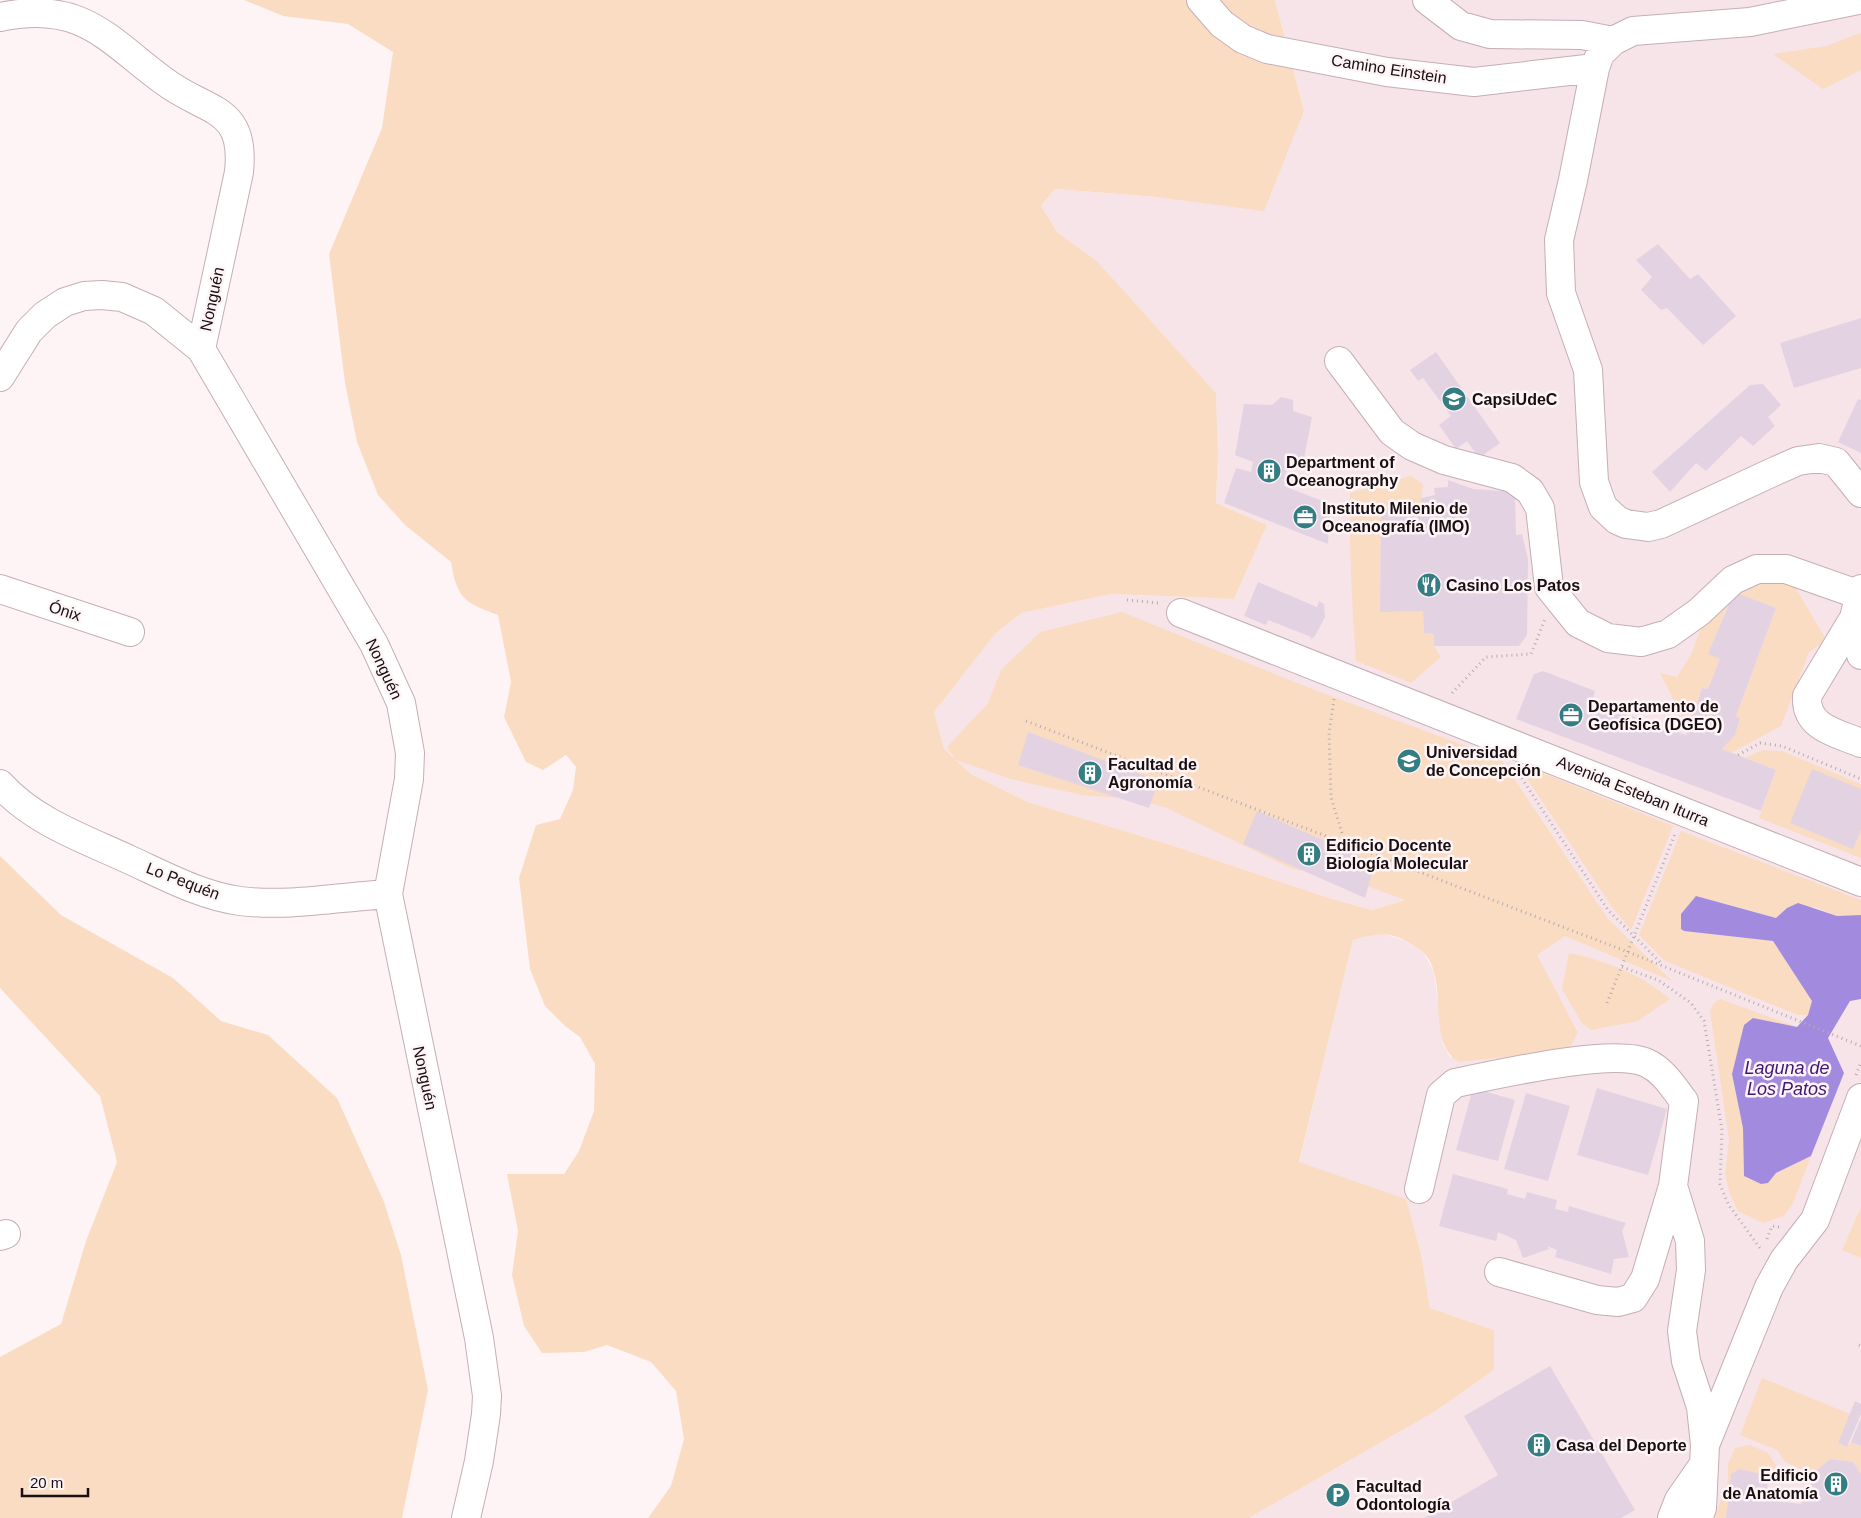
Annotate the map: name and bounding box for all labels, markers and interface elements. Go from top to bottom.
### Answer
street label: Camino Einstein [1330,51,1448,87]
street label: Nonguén [197,265,227,333]
school or university icon: CapsiUdeC [1441,386,1467,412]
place label: CapsiUdeC [1472,391,1558,408]
place label: Department of Oceanography [1286,454,1398,489]
building icon: Department of Oceanography [1256,458,1282,484]
place label: Instituto Milenio de Oceanografía (IMO) [1322,500,1470,535]
office icon: Instituto Milenio de Oceanografía (IMO) [1292,504,1318,530]
restaurant icon: Casino Los Patos [1416,572,1442,598]
place label: Casino Los Patos [1446,577,1580,594]
street label: Ónix [47,597,84,624]
street label: Nonguén [363,636,405,702]
place label: Departamento de Geofísica (DGEO) [1588,698,1722,733]
office icon: Departamento de Geofísica (DGEO) [1558,702,1584,728]
place label: Universidad de Concepción [1426,744,1541,779]
school or university icon: Universidad de Concepción [1396,748,1422,774]
street label: Avenida Esteban Iturra [1554,753,1712,829]
place label: Facultad de Agronomía [1108,756,1197,791]
building icon: Facultad de Agronomía [1077,760,1103,786]
place label: Edificio Docente Biología Molecular [1326,837,1468,872]
building icon: Edificio Docente Biología Molecular [1296,841,1322,867]
street label: Lo Pequén [144,859,222,903]
street label: Nonguén [410,1044,440,1112]
water label: Laguna de Los Patos [1744,1058,1830,1099]
building icon: Casa del Deporte [1526,1432,1552,1458]
place label: Casa del Deporte [1556,1437,1687,1454]
scale bar [22,1466,89,1498]
place label: Edificio de Anatomía [1723,1467,1818,1502]
building icon: Edificio de Anatomía [1823,1471,1849,1497]
text: 20 m [30,1474,63,1491]
place label: Facultad Odontología [1356,1478,1450,1513]
parking icon: Facultad Odontología [1325,1482,1351,1508]

